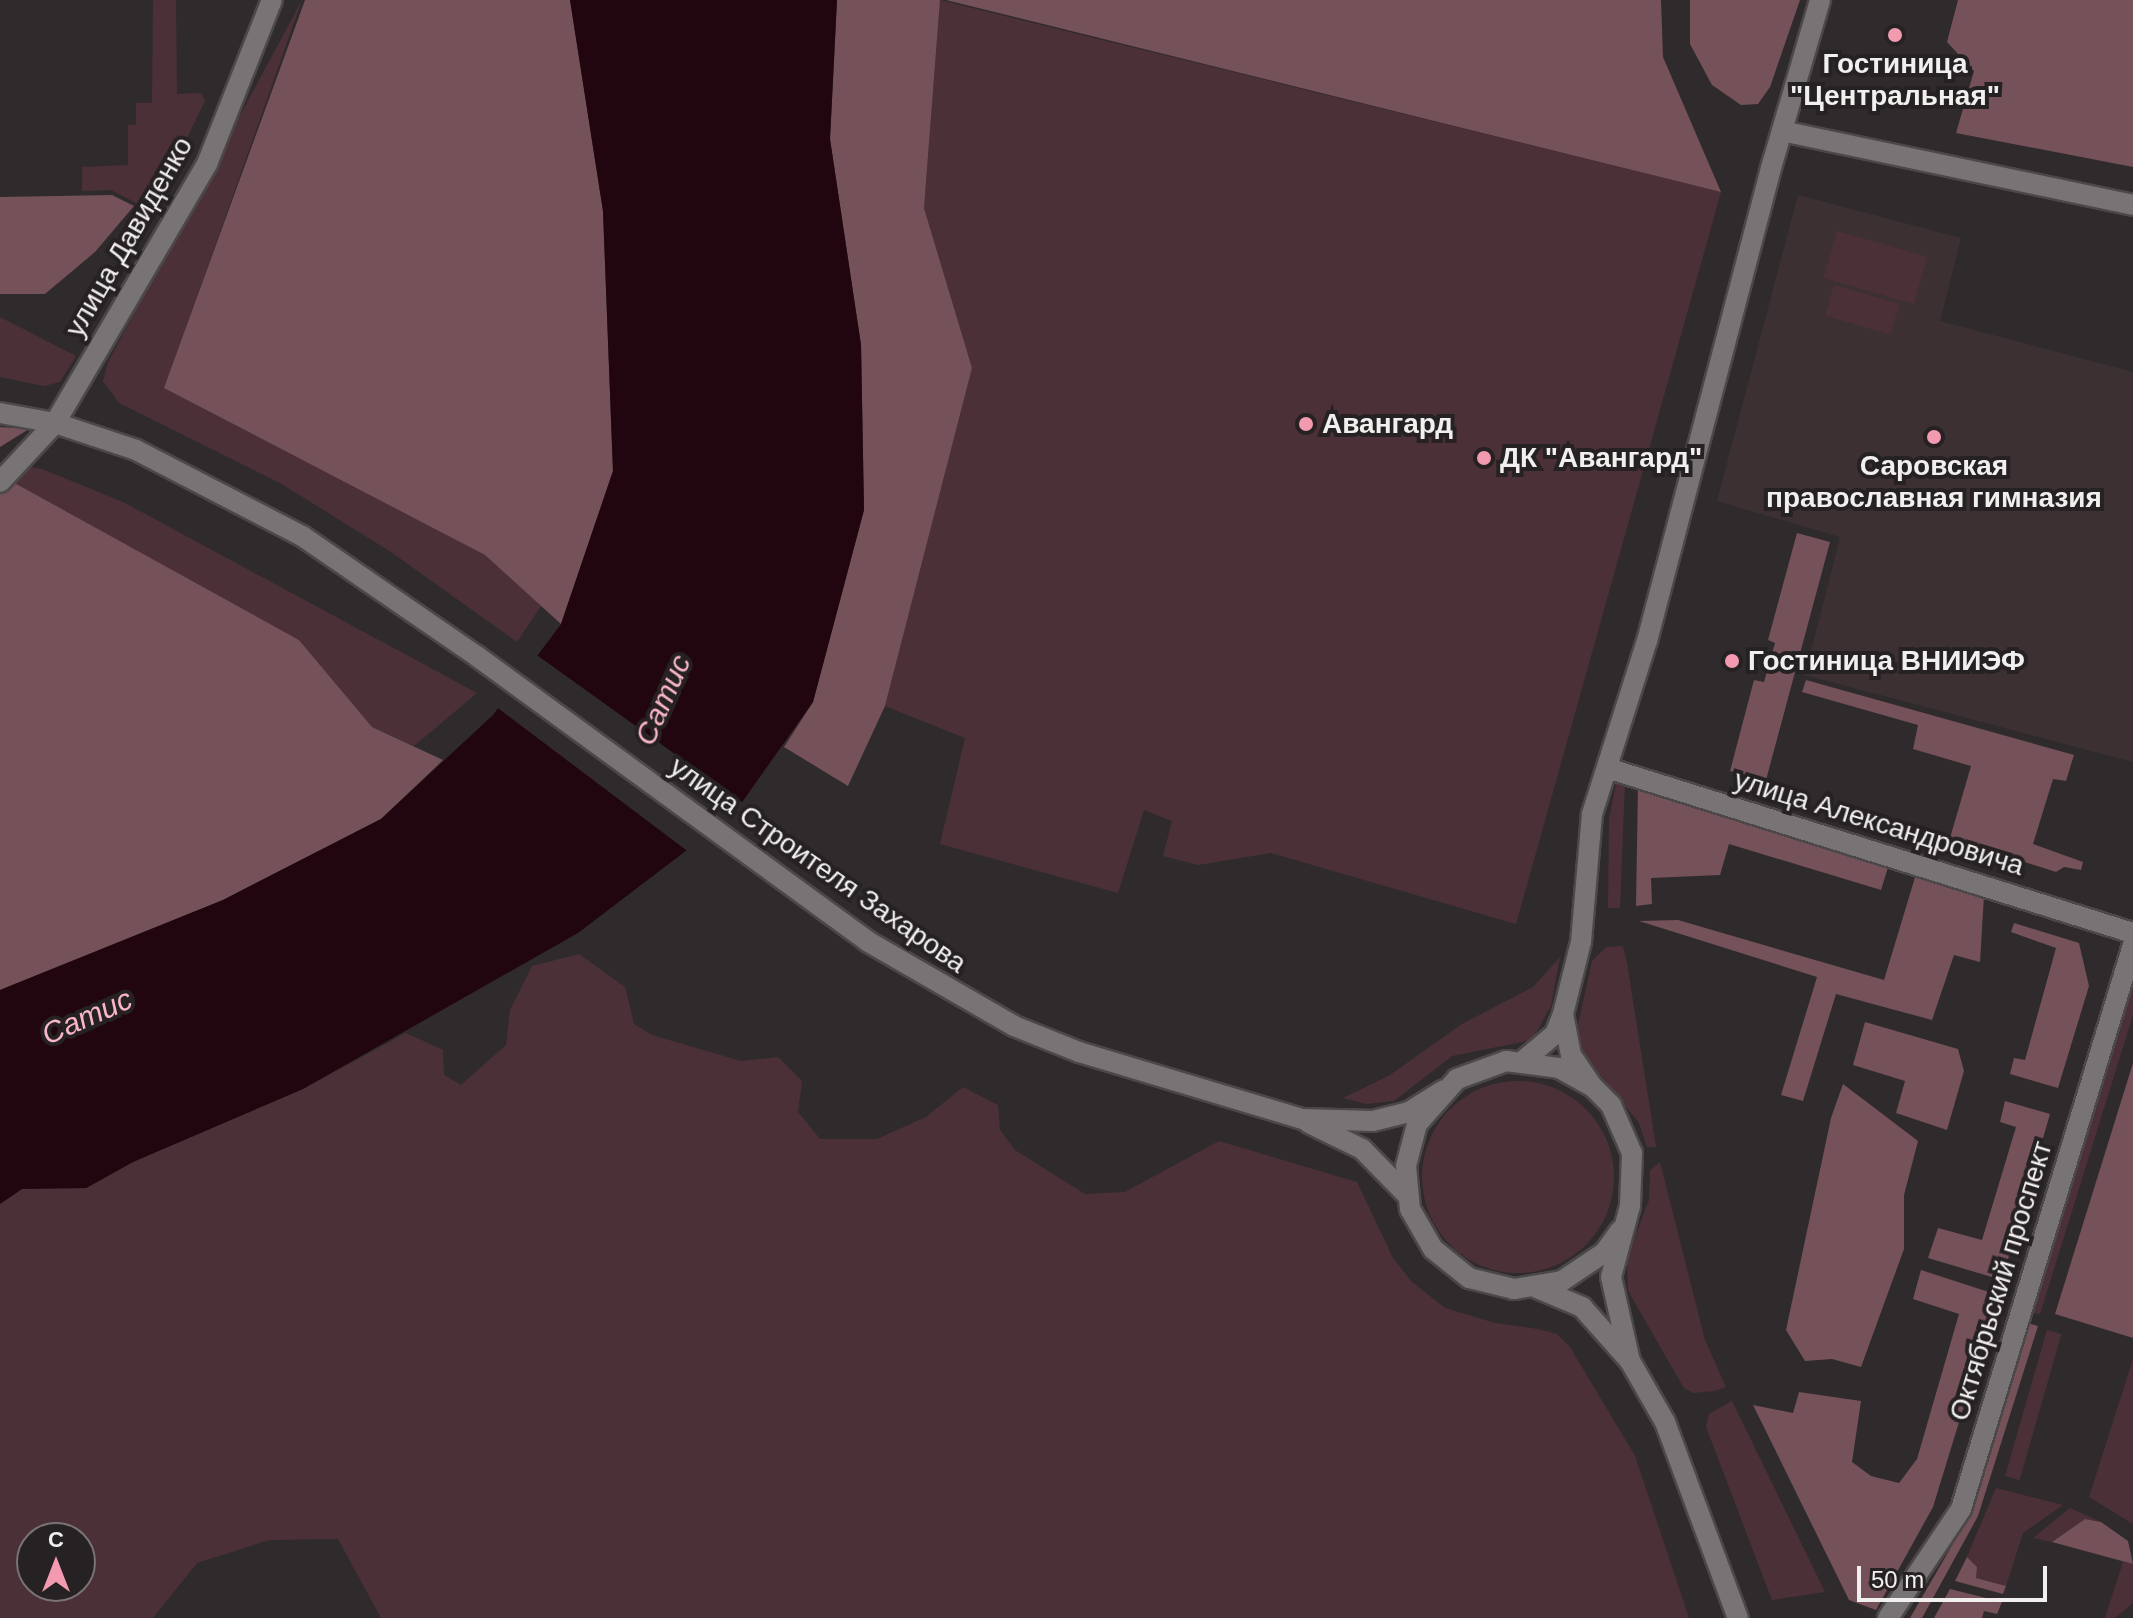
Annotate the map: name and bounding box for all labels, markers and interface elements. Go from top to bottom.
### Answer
marker: Гостиница "Центральная" [1886,26,1904,44]
place label: Гостиница "Центральная" [1790,47,2000,113]
street label: улица Давиденко [58,131,200,343]
place label: Авангард [1322,407,1453,441]
marker: Авангард [1297,415,1315,433]
marker: Саровская православная гимназия [1925,428,1943,446]
place label: ДК "Авангард" [1500,441,1702,475]
marker: ДК "Авангард" [1475,449,1493,467]
place label: Саровская православная гимназия [1766,449,2102,515]
place label: Гостиница ВНИИЭФ [1748,644,2025,678]
water label: Сатис [627,649,699,751]
marker: Гостиница ВНИИЭФ [1723,652,1741,670]
street label: улица Строителя Захарова [663,750,973,980]
street label: улица Александровича [1730,763,2028,883]
water label: Сатис [36,981,138,1053]
street label: Октябрьский проспект [1943,1137,2059,1425]
north arrow [16,1522,96,1602]
text: С [48,1527,64,1552]
scale bar [1861,1550,2051,1600]
text: 50 m [1871,1566,1924,1593]

